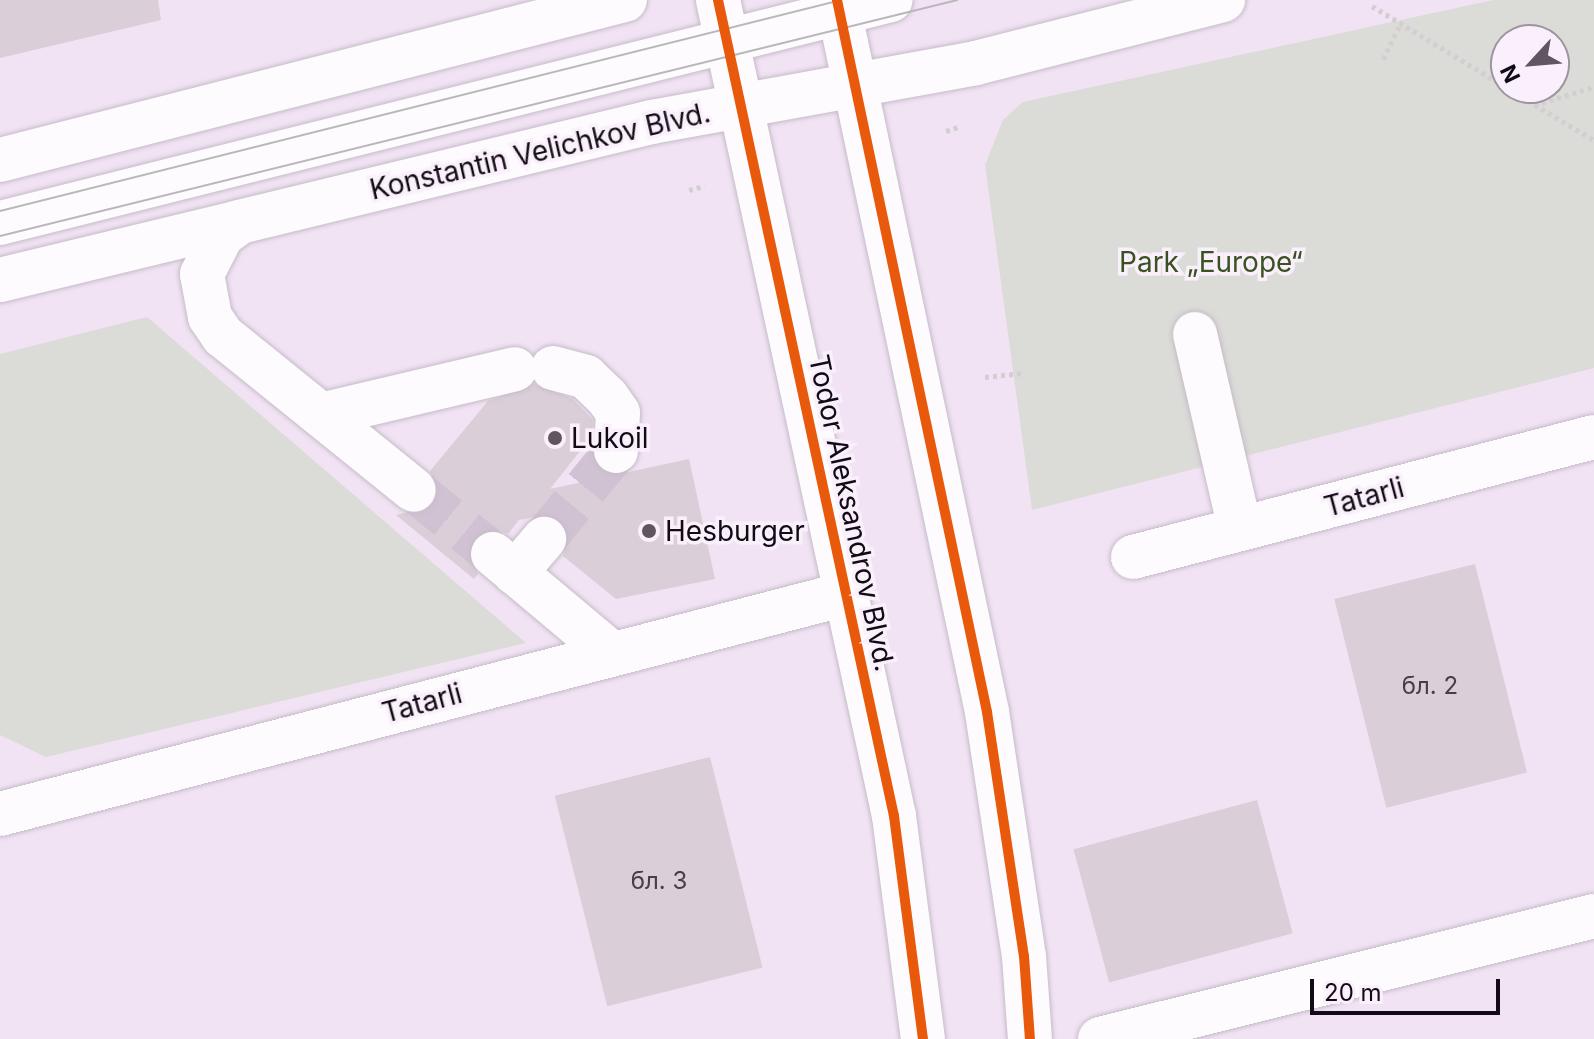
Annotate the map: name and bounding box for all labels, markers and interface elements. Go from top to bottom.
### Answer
north arrow [1490,24,1570,104]
text: N [1495,60,1526,87]
street label: Konstantin Velichkov Blvd. [367,95,713,207]
park label: Park „Europe“ [1119,245,1303,279]
street label: Todor Aleksandrov Blvd. [802,352,902,674]
place label: Lukoil [571,421,648,455]
marker: Lukoil [546,429,564,447]
street label: Tatarli [1320,470,1408,524]
place label: Hesburger [665,514,805,548]
marker: Hesburger [640,522,658,540]
house number: бл. 2 [1402,672,1458,700]
street label: Tatarli [378,676,466,730]
house number: бл. 3 [631,867,687,895]
scale bar [1314,963,1504,1013]
text: 20 m [1324,978,1382,1007]

